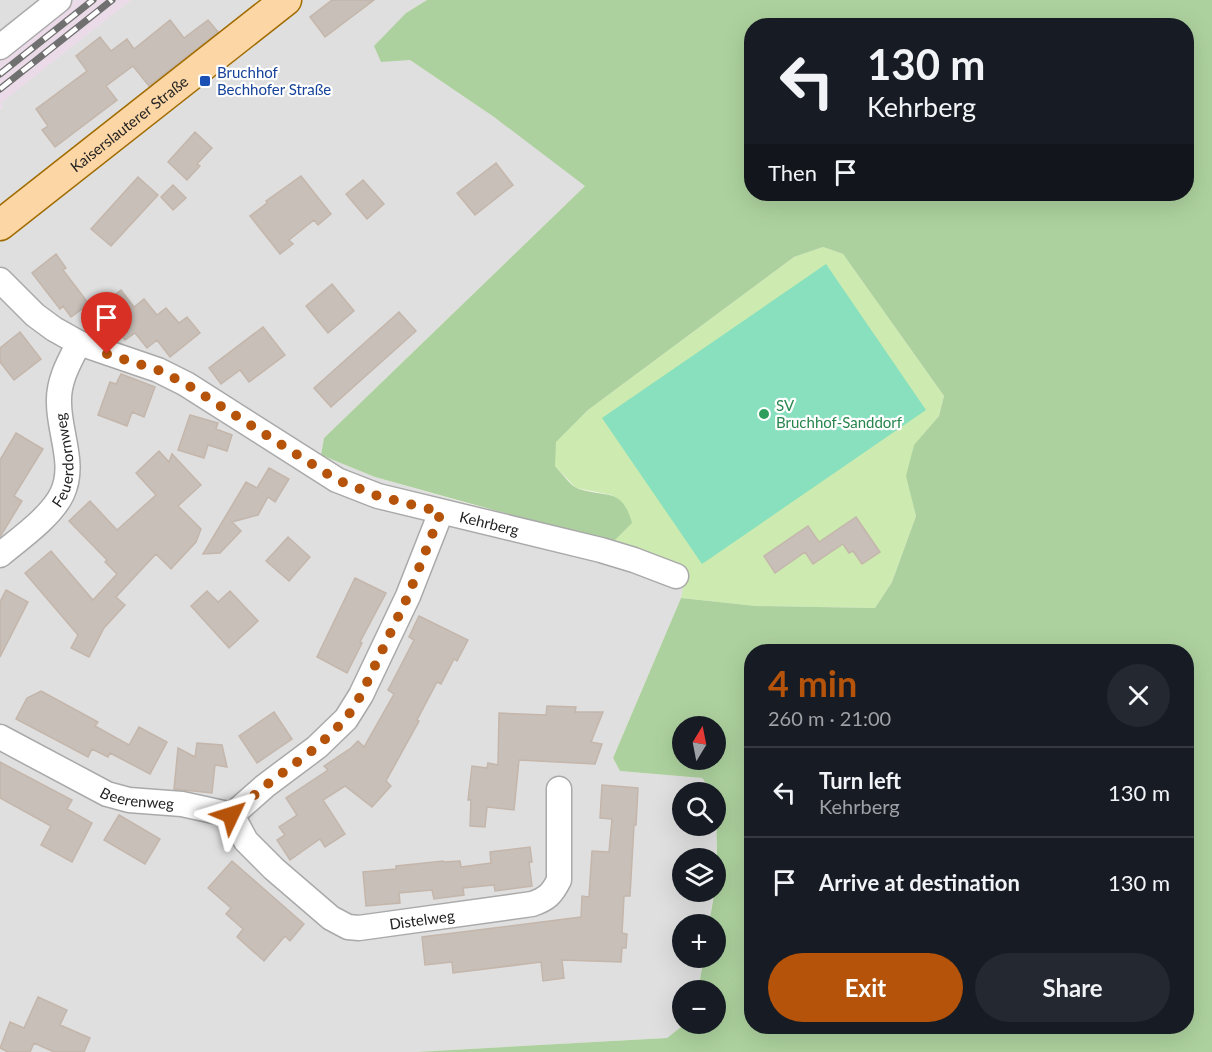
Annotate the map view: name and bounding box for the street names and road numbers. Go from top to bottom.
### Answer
street label: Kaiserslauterer Straße [66,72,191,175]
street label: Feuerdornweg [48,412,77,510]
street label: Kehrberg [458,507,521,539]
street label: Beerenweg [97,783,175,812]
street label: Distelweg [388,906,456,933]

